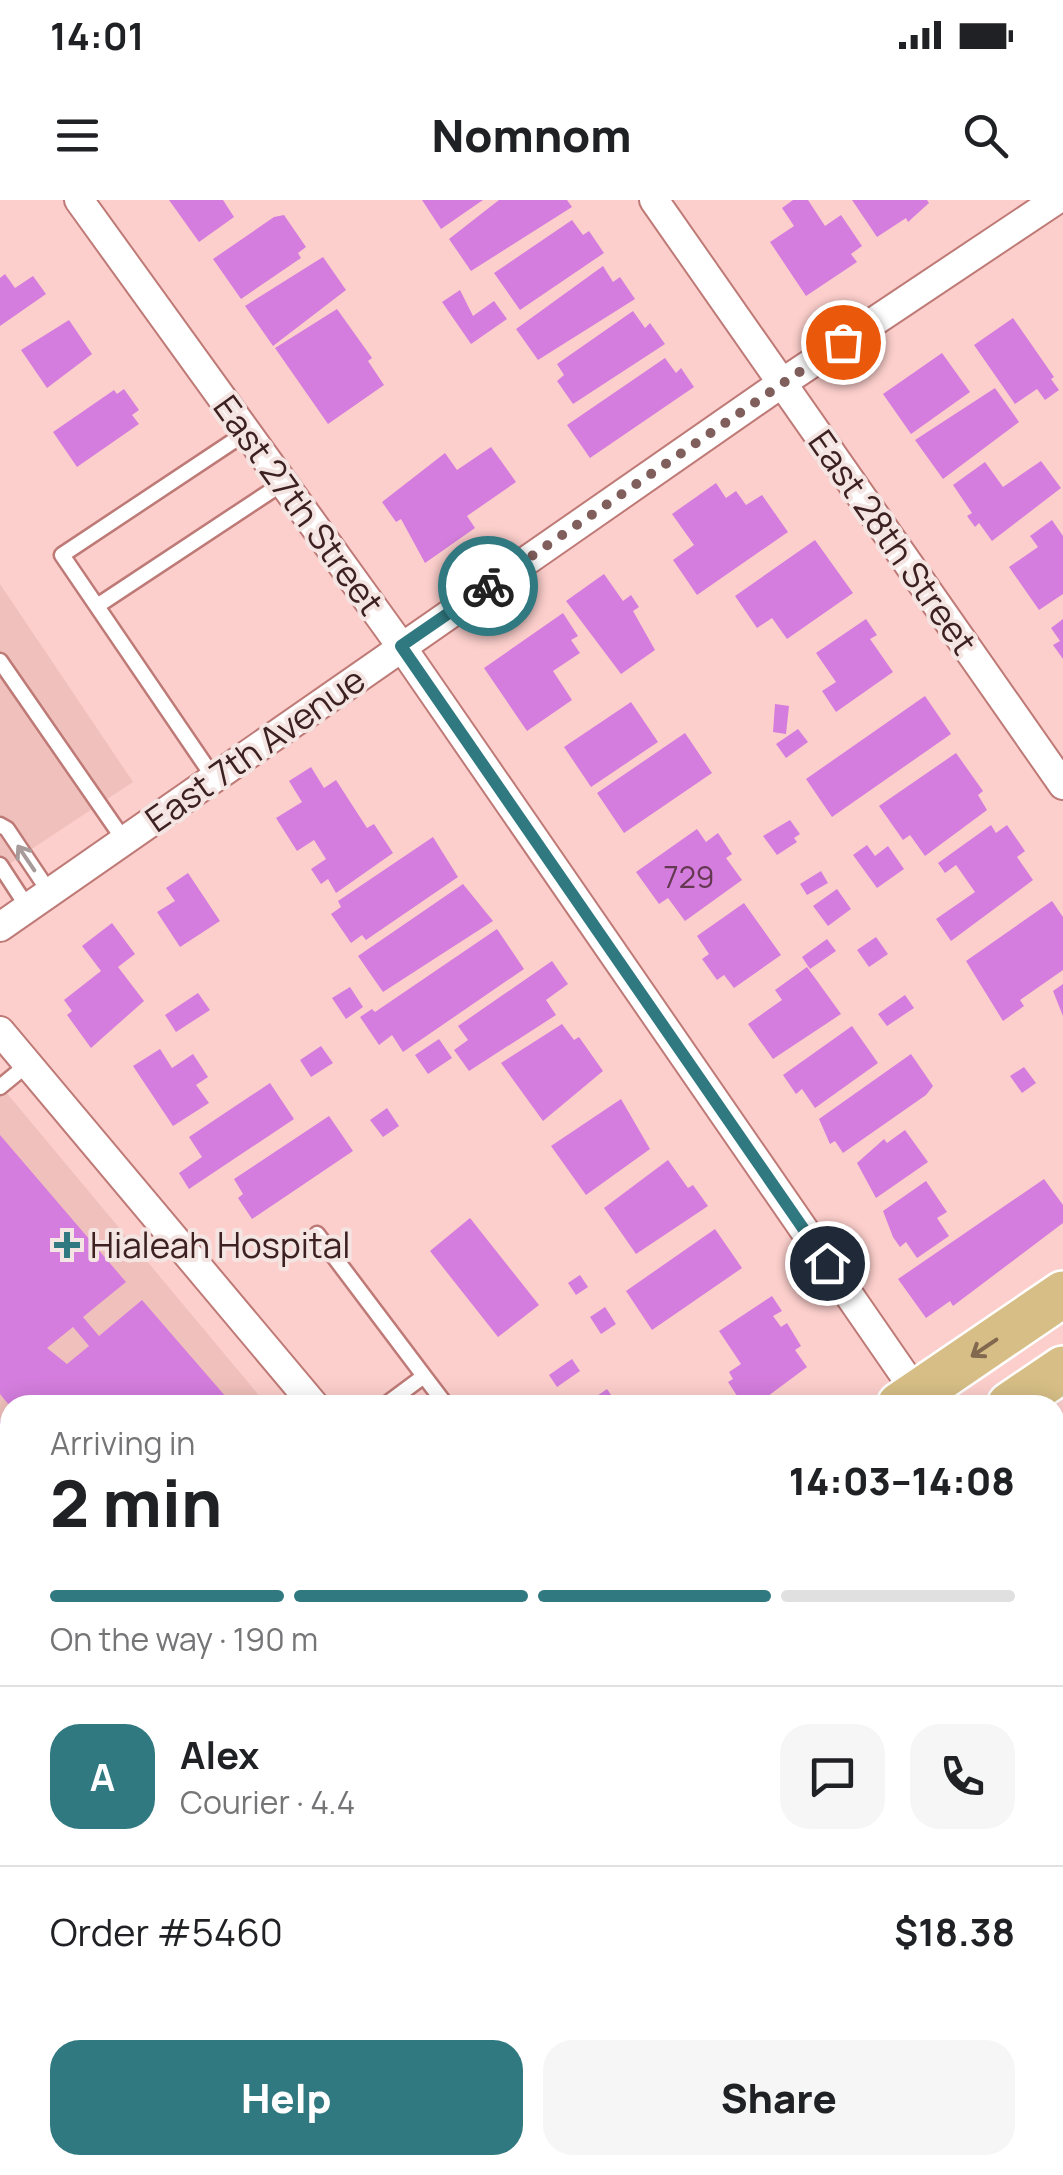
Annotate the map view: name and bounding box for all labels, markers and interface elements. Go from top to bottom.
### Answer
text: 14:01 [50,9,144,61]
text: Nomnom [432,104,631,166]
icon: menu [50,108,105,163]
icon: search [958,108,1013,163]
pin [801,300,886,385]
icon: bag [816,315,871,370]
street label: East 27th Street [203,385,395,625]
street label: East 28th Street [798,420,988,664]
courier [438,536,538,636]
icon: bike [461,559,516,614]
street label: East 7th Avenue [136,655,374,843]
one-way arrow [16,844,37,872]
house number: 729 [664,856,714,897]
place label: Hialeah Hospital [90,1221,350,1269]
pin [785,1221,870,1306]
marker: Hialeah Hospital [54,1232,80,1258]
icon: home [800,1236,855,1291]
one-way arrow [970,1337,998,1358]
text: Arriving in [50,1421,195,1465]
text: 14:03–14:08 [789,1454,1015,1506]
text: 2 min [50,1458,222,1547]
text: On the way · 190 m [50,1617,318,1661]
button: chat [780,1724,885,1829]
button: phone [910,1724,1015,1829]
text: Alex [180,1728,259,1780]
text: A [90,1750,115,1802]
text: Courier · 4.4 [180,1780,355,1824]
text: Order #5460 [50,1905,283,1957]
text: $18.38 [894,1905,1015,1957]
button: Help [50,2040,523,2155]
button: Share [543,2040,1015,2155]

